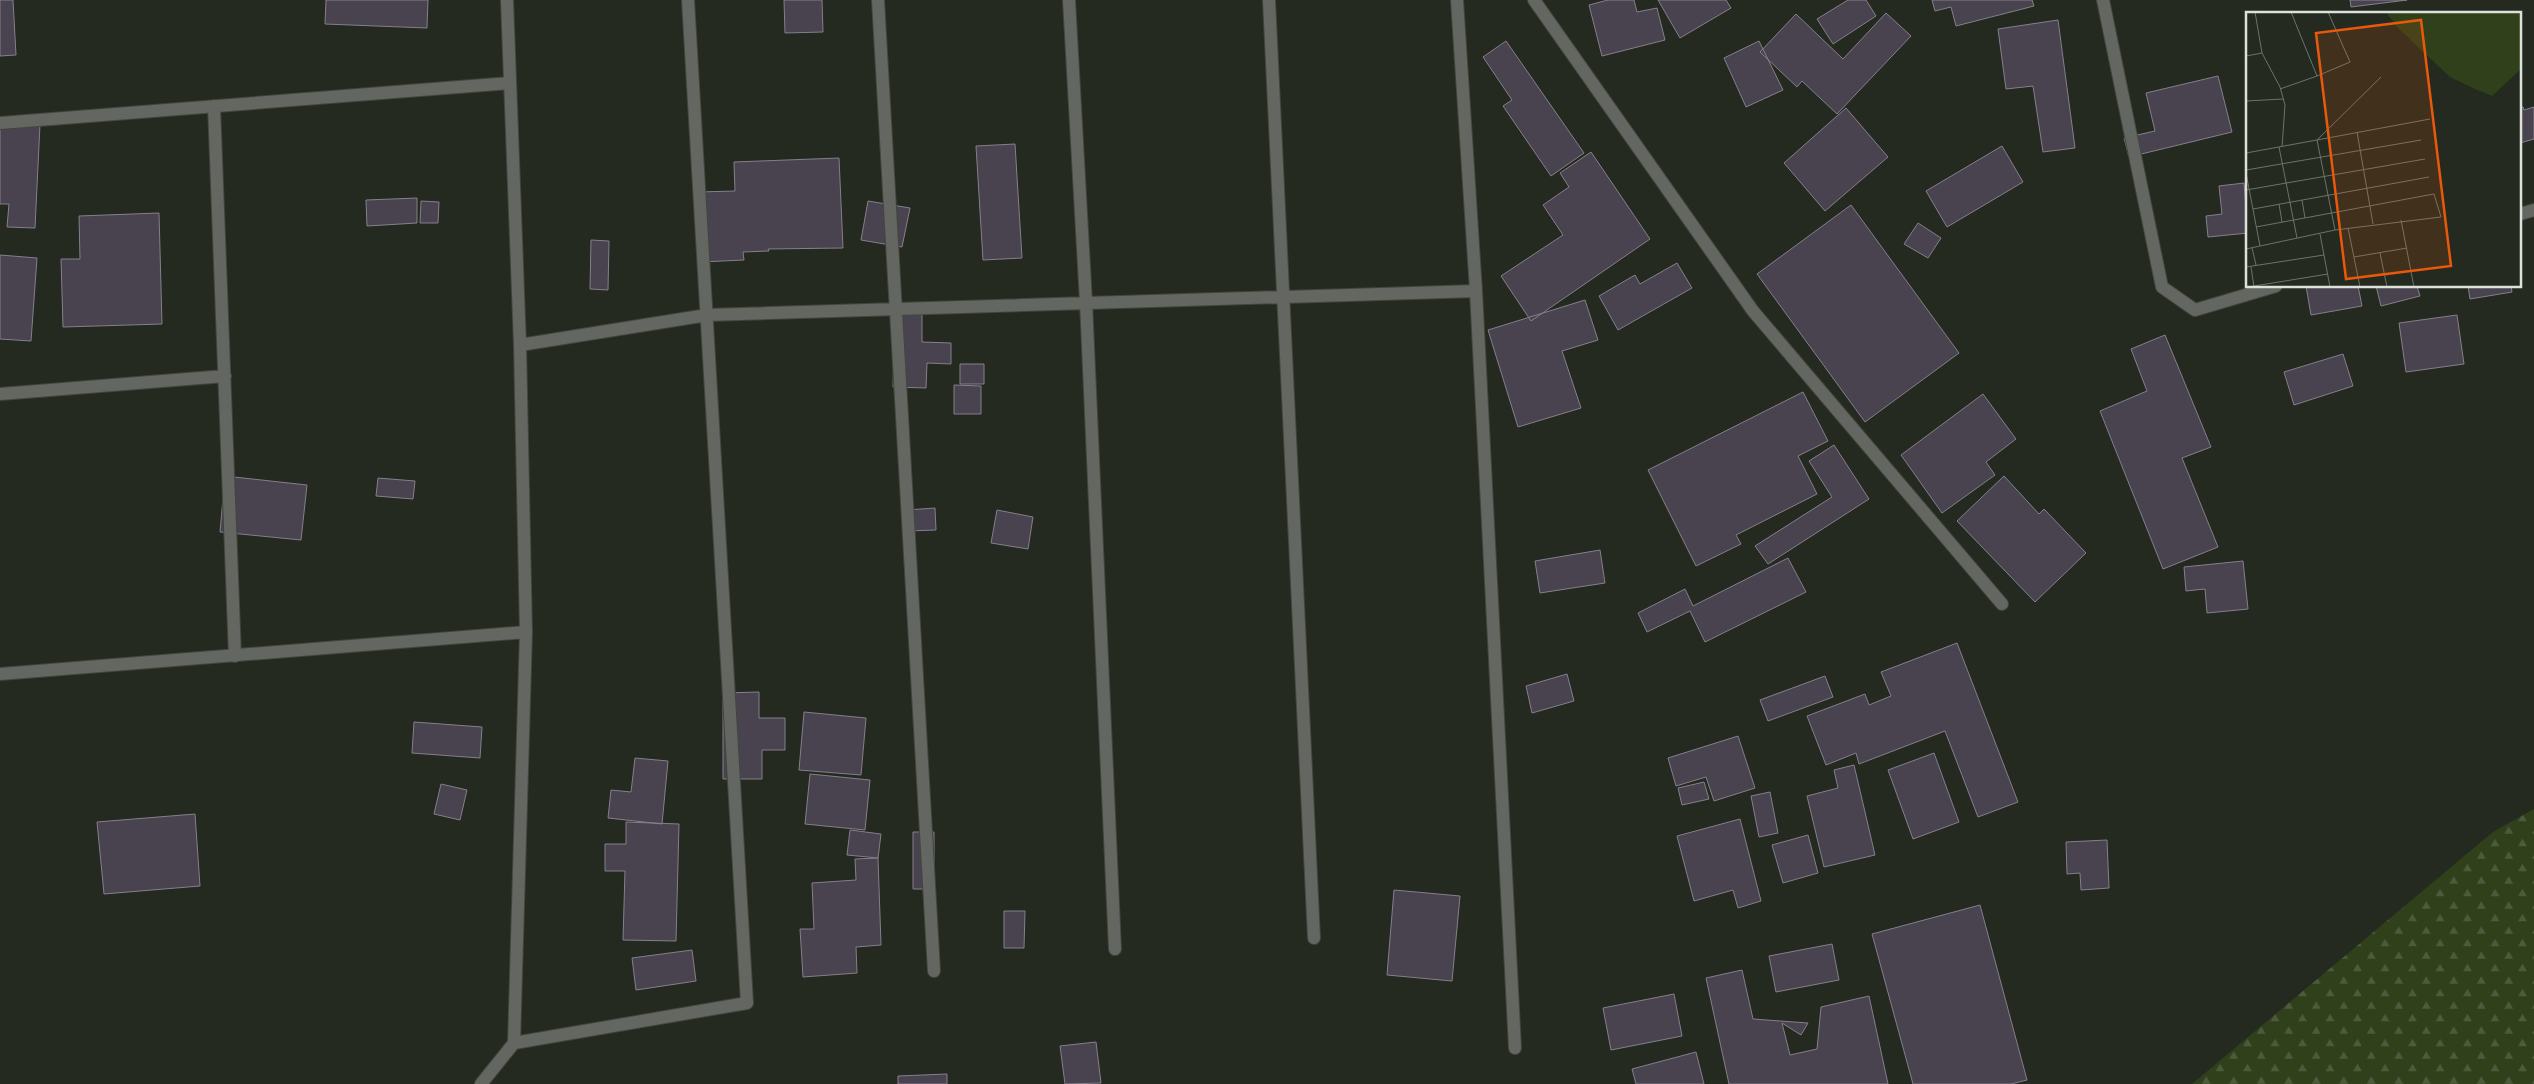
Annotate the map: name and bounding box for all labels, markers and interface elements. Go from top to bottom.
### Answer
inset map [2246,12,2522,288]

